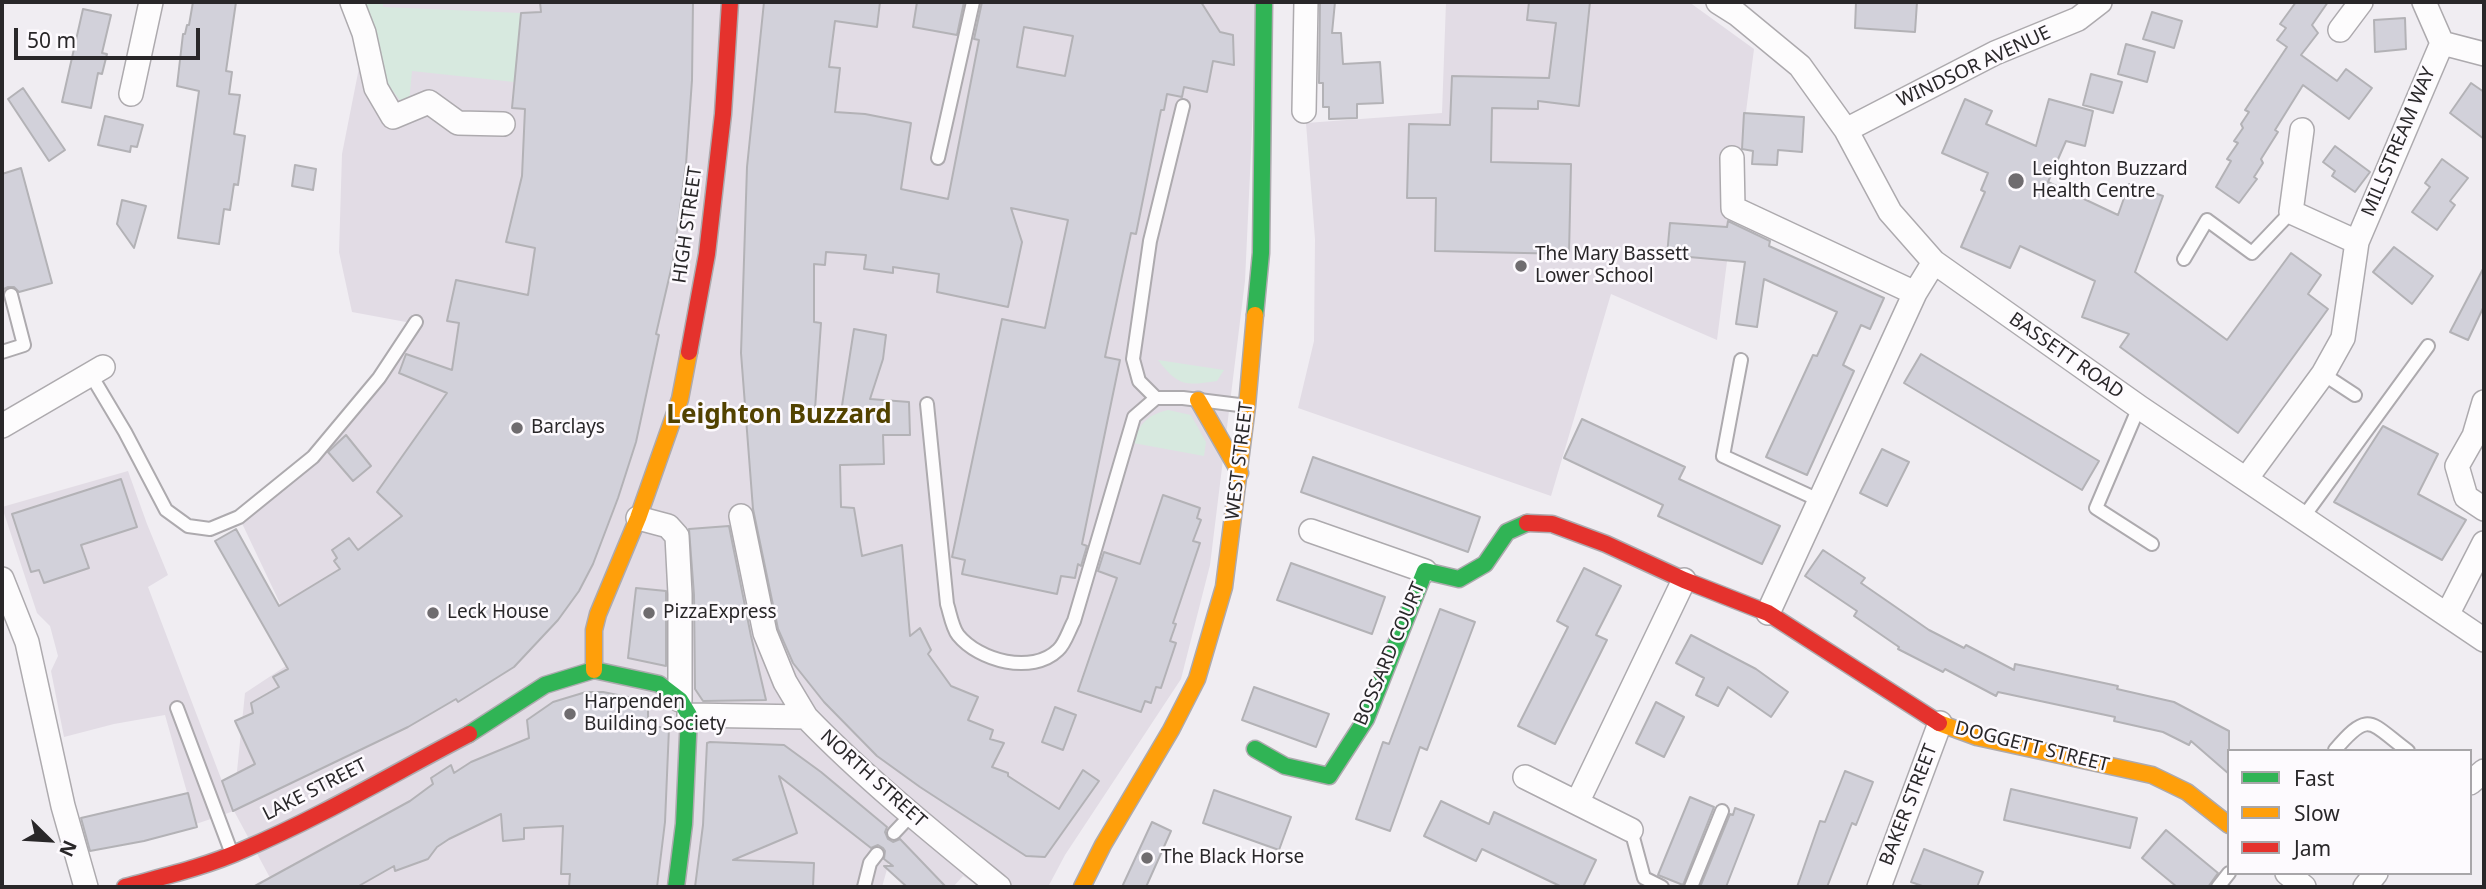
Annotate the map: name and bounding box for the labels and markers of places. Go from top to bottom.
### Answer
place label: Leighton Buzzard Health Centre [2032,159,2188,203]
marker: Leighton Buzzard Health Centre [2006,171,2026,191]
place label: The Mary Bassett Lower School [1535,244,1689,288]
marker: The Mary Bassett Lower School [1513,258,1529,274]
place label: Barclays [531,417,605,439]
marker: Barclays [509,420,525,436]
place label: Leck House [447,602,549,624]
place label: PizzaExpress [663,602,777,624]
marker: Leck House [425,605,441,621]
marker: PizzaExpress [641,605,657,621]
place label: Harpenden Building Society [584,692,726,736]
marker: Harpenden Building Society [562,706,578,722]
place label: The Black Horse [1161,847,1304,869]
marker: The Black Horse [1139,850,1155,866]

